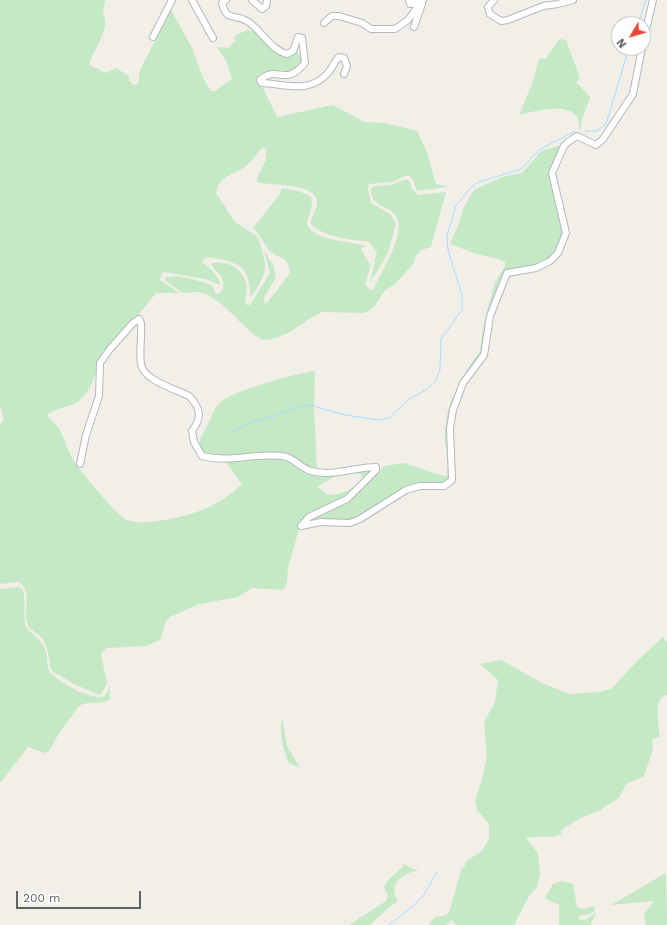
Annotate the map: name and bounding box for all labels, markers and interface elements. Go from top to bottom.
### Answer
north arrow [611,16,651,56]
text: N [614,36,630,50]
scale bar [18,883,143,909]
text: 200 m [23,891,60,905]

